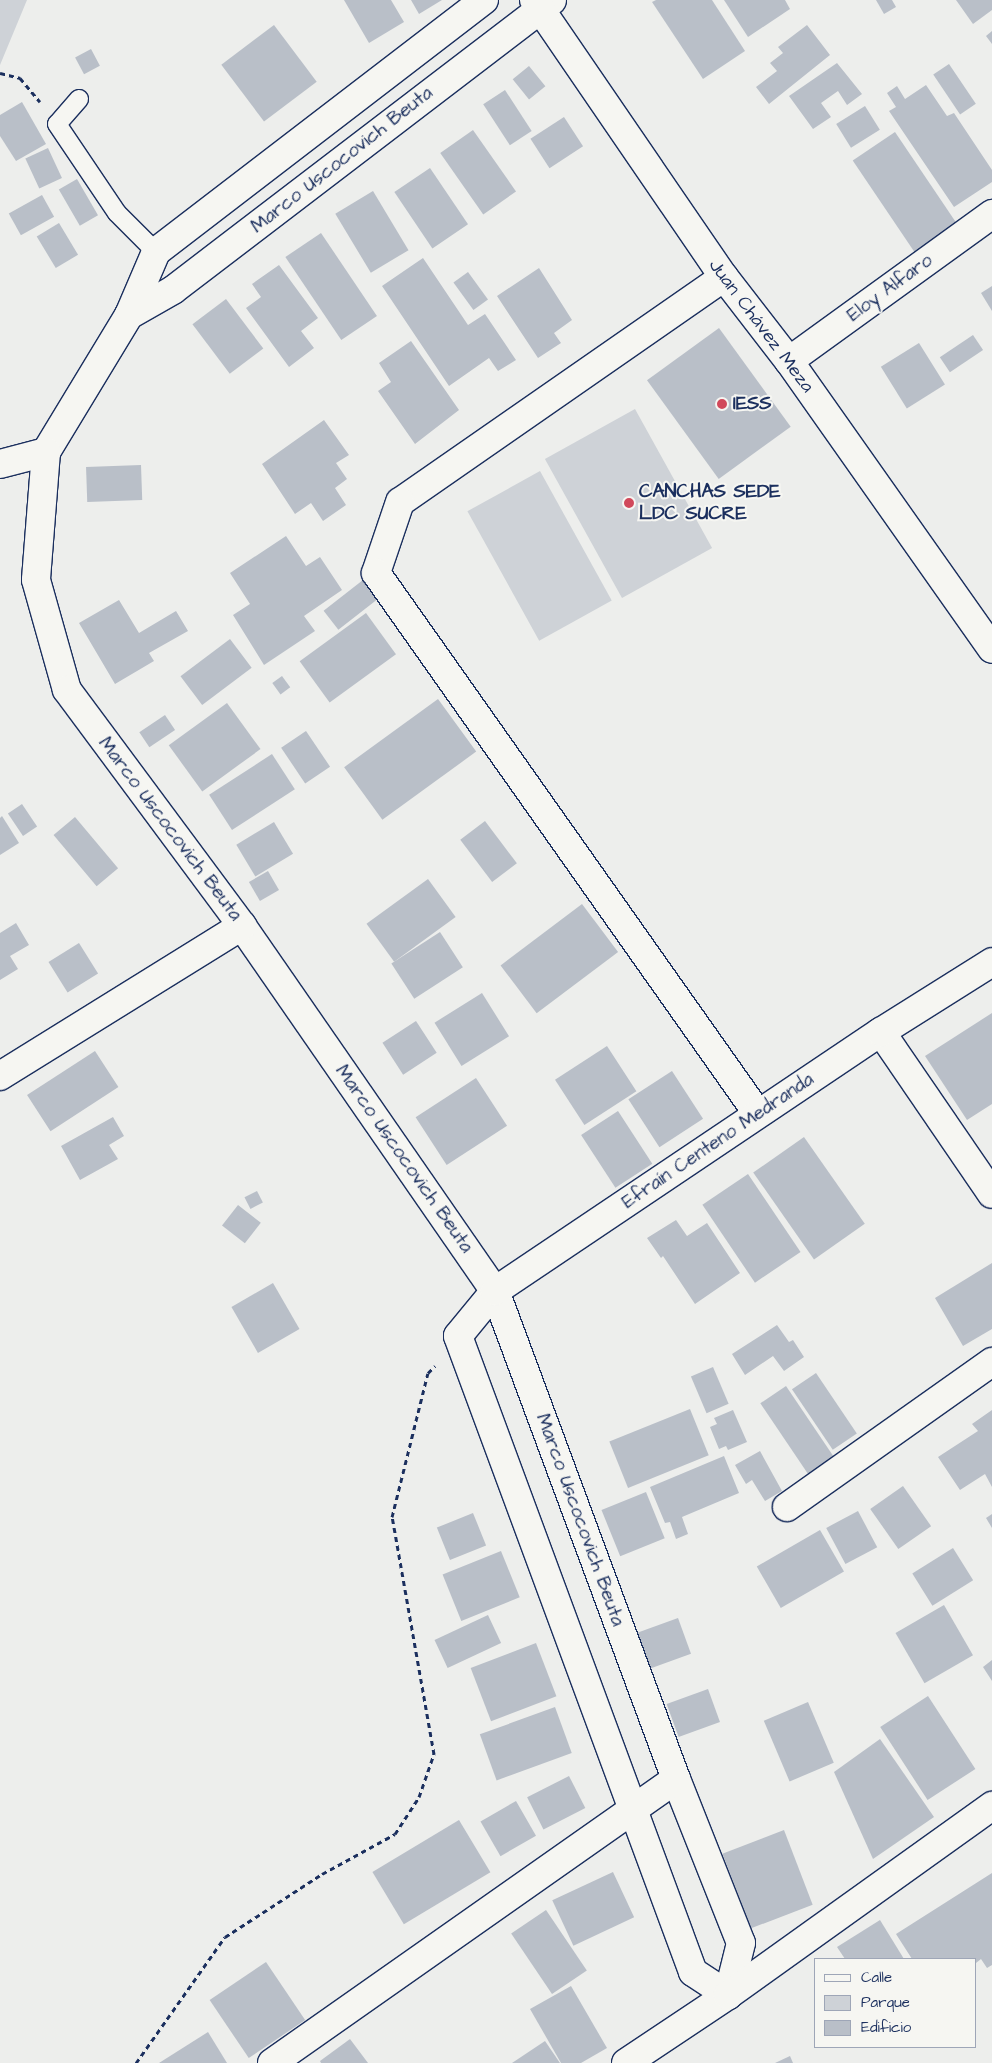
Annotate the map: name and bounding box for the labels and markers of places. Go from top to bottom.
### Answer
place label: IESS [733,393,772,415]
marker: IESS [715,397,729,411]
place label: CANCHAS SEDE LDC SUCRE [639,481,780,525]
marker: CANCHAS SEDE LDC SUCRE [623,497,635,509]

